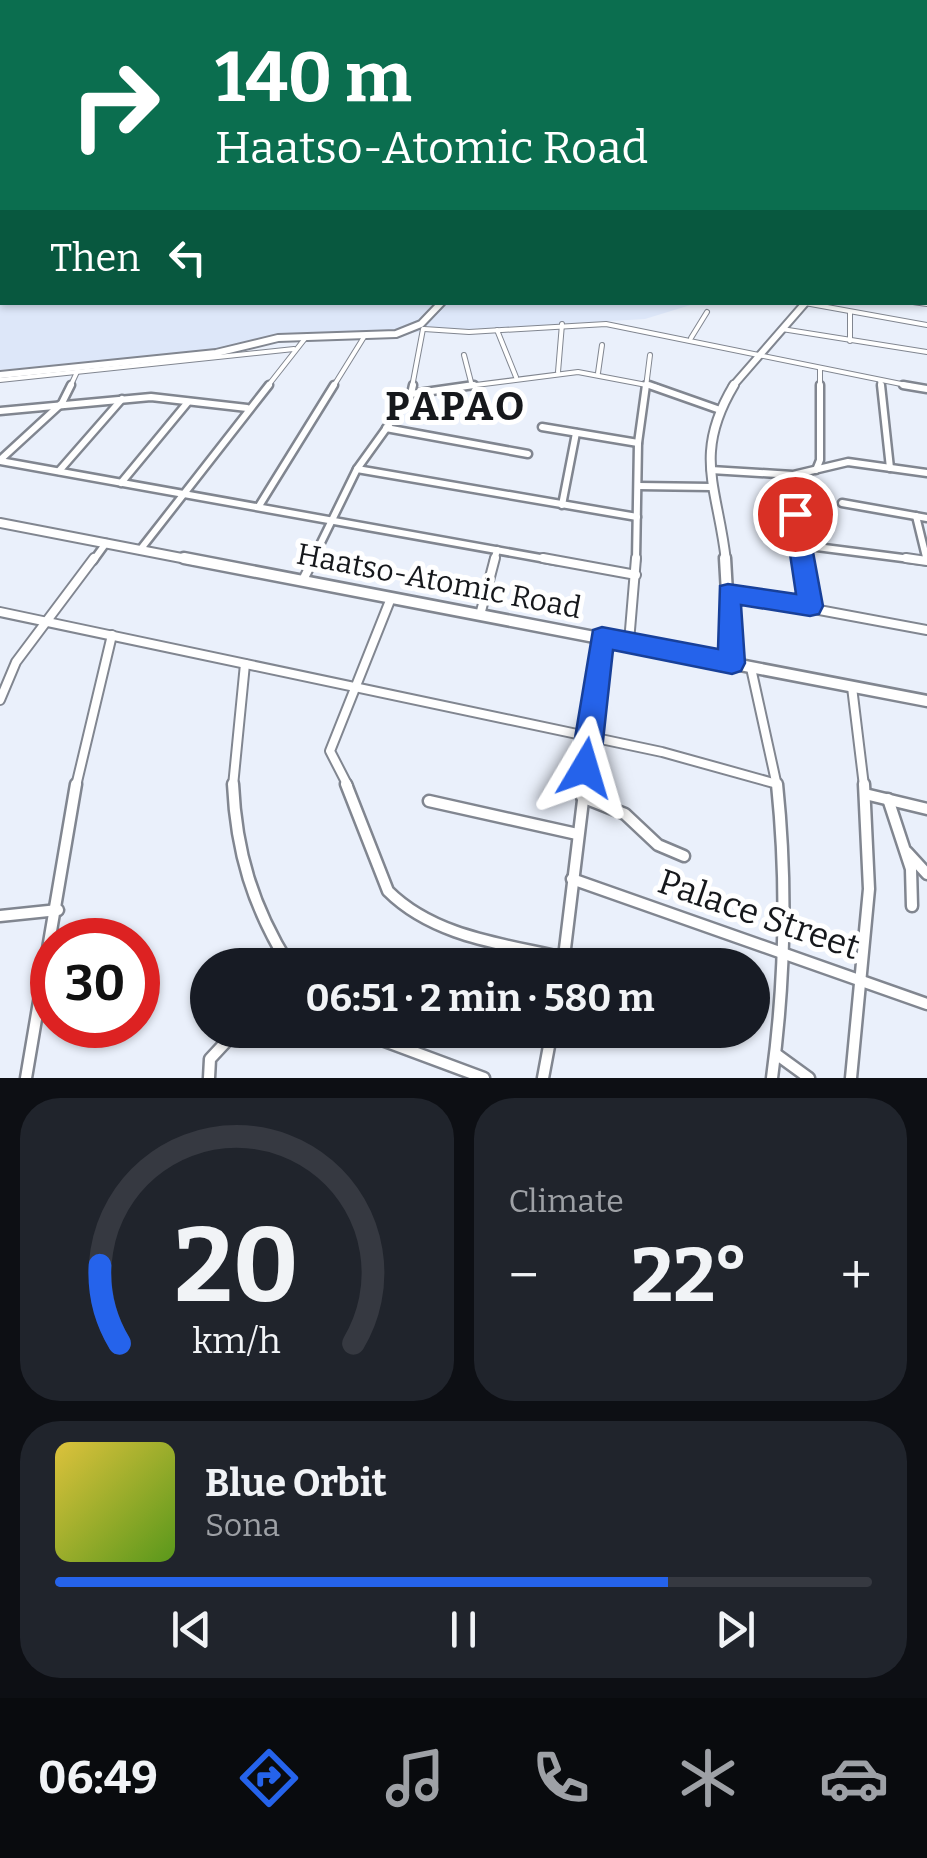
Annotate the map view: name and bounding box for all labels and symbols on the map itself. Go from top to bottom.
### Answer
district label: PAPAO [385,383,527,431]
pin [753,472,838,557]
street label: Haatso-Atomic Road [294,536,584,626]
position arrow [533,716,637,820]
street label: Palace Street [653,860,866,968]
speed limit sign: 30 [30,918,160,1048]

